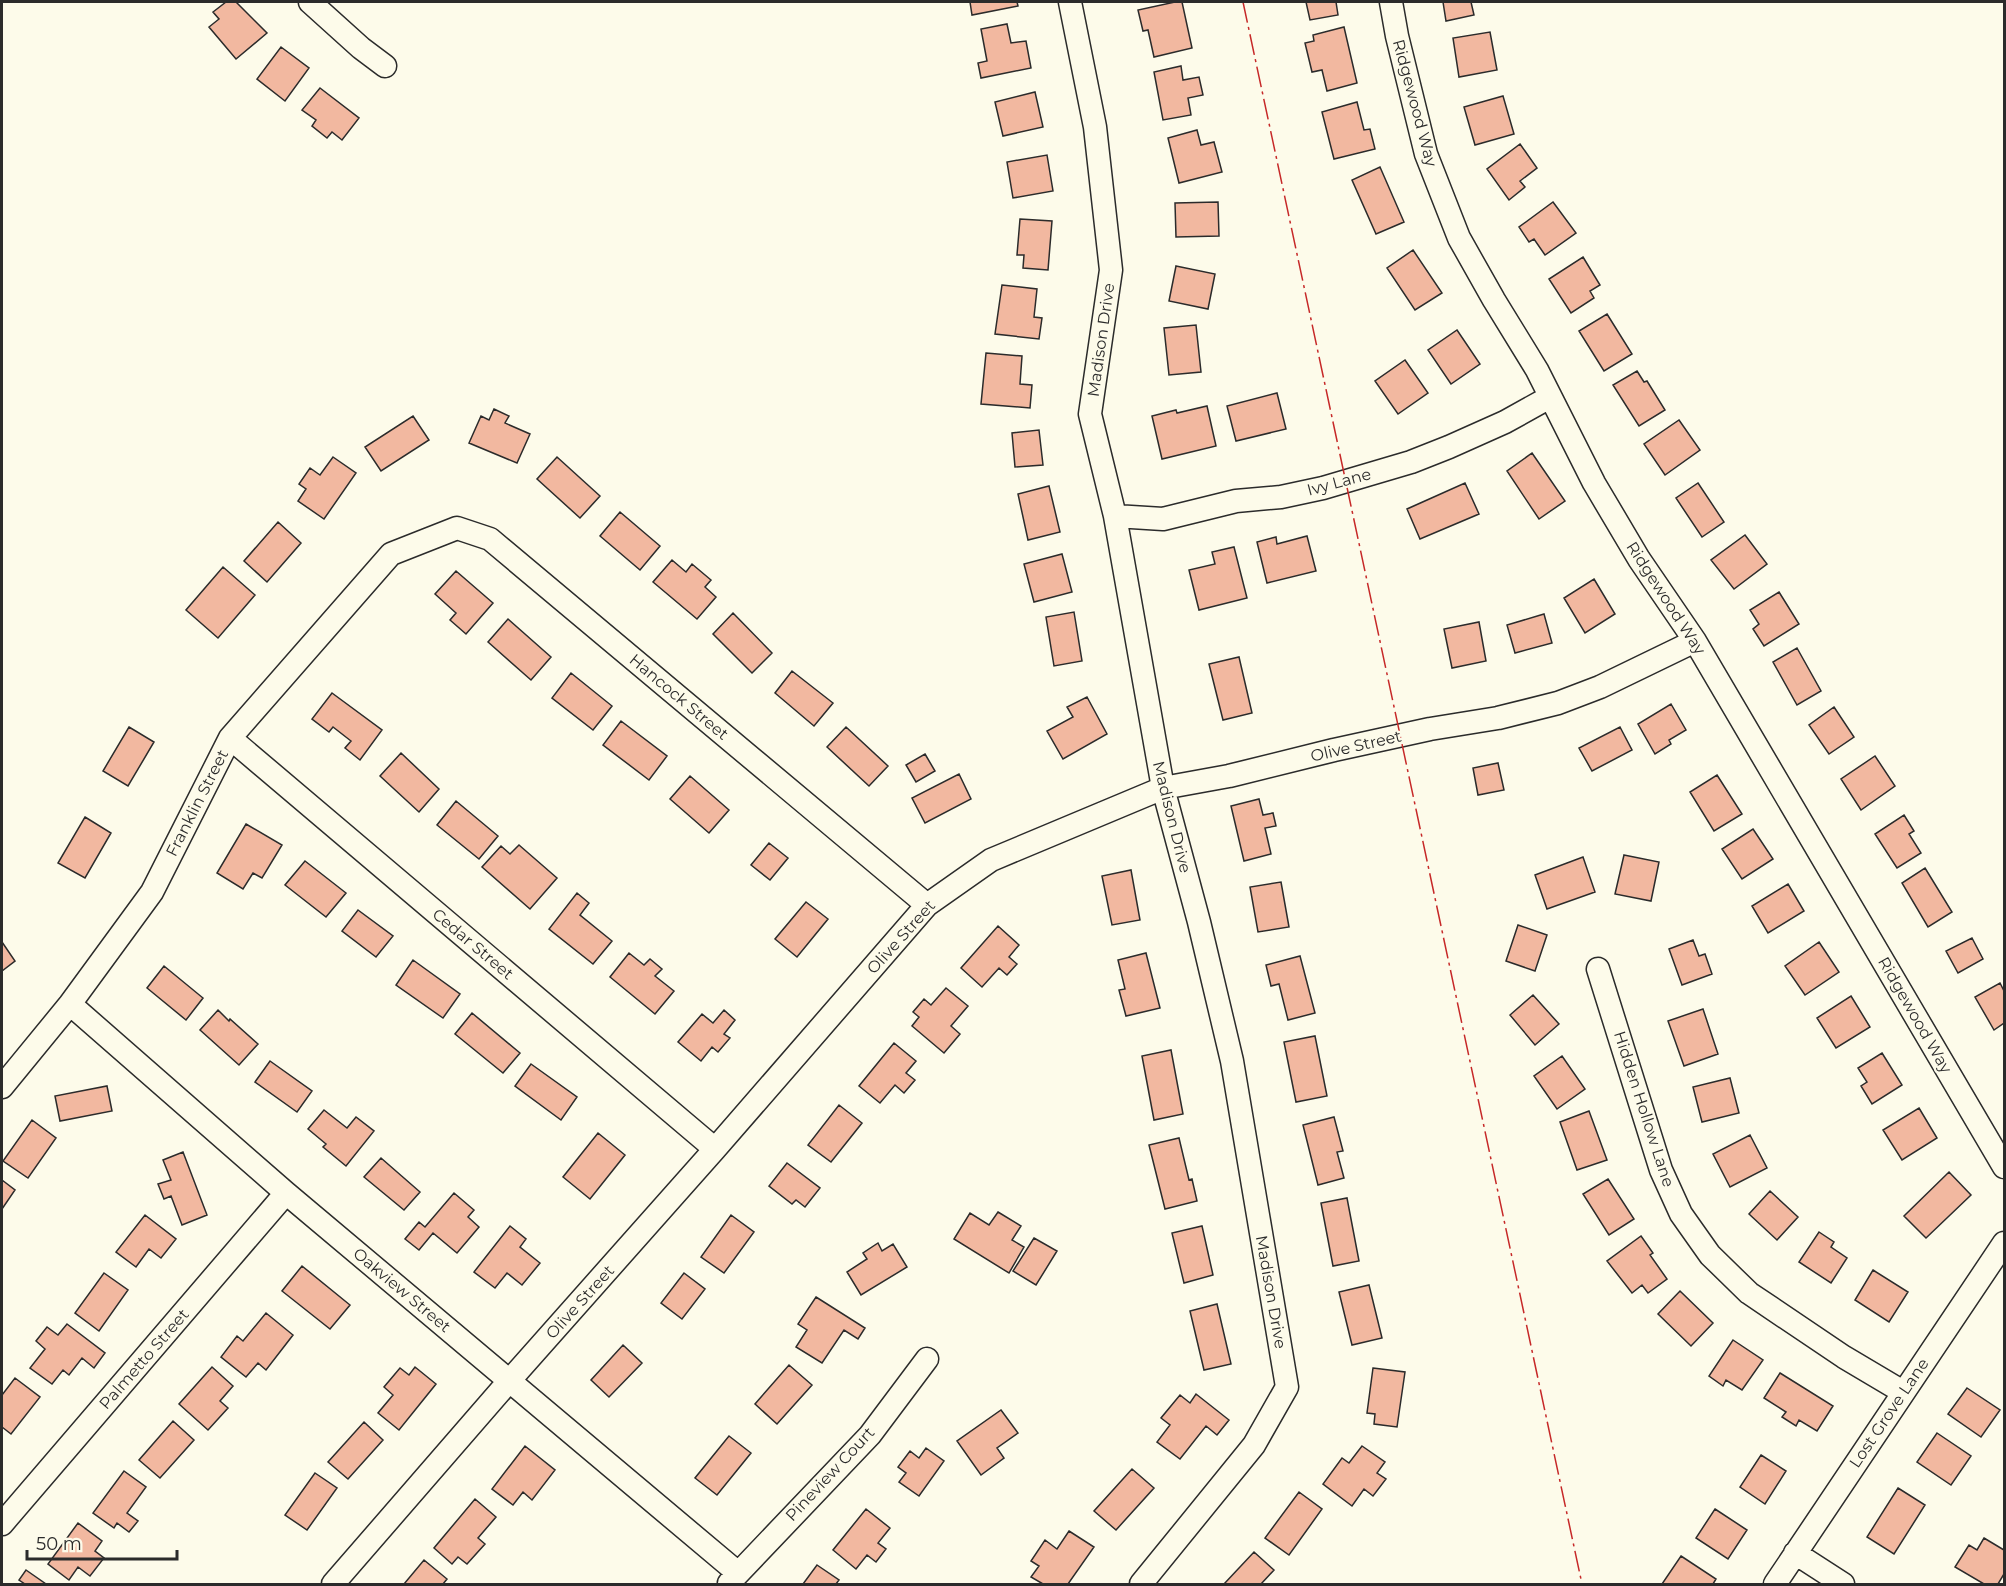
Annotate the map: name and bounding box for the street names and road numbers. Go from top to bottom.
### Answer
street label: Ridgewood Way [1389,37,1441,169]
street label: Madison Drive [1084,282,1118,398]
street label: Ivy Lane [1305,464,1373,500]
street label: Ridgewood Way [1622,538,1710,658]
street label: Hancock Street [626,650,733,744]
street label: Olive Street [1309,726,1404,766]
street label: Franklin Street [162,746,232,860]
street label: Madison Drive [1149,759,1195,875]
street label: Olive Street [863,896,939,978]
street label: Cedar Street [429,905,518,984]
street label: Ridgewood Way [1874,954,1956,1077]
street label: Hidden Hollow Lane [1610,1029,1678,1189]
street label: Madison Drive [1252,1234,1290,1350]
street label: Oakview Street [350,1244,455,1337]
street label: Olive Street [542,1261,618,1343]
street label: Palmetto Street [95,1305,193,1413]
street label: Lost Grove Lane [1845,1355,1933,1471]
street label: Pineview Court [782,1423,879,1525]

